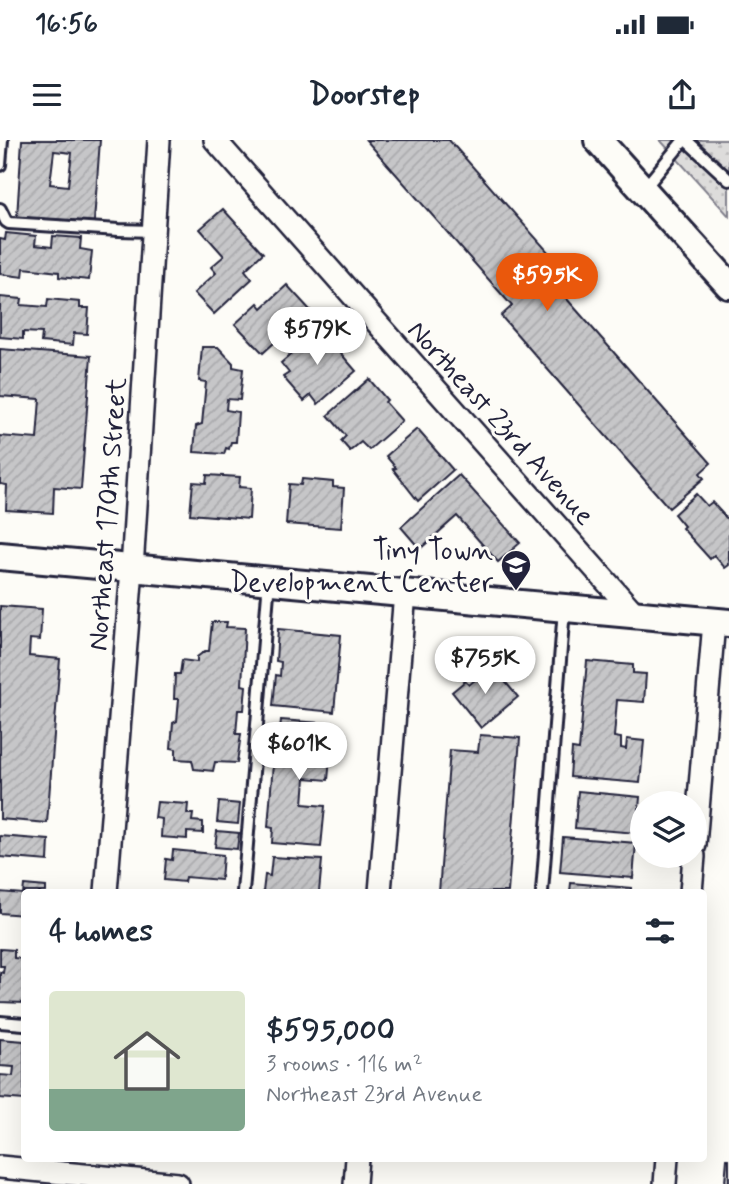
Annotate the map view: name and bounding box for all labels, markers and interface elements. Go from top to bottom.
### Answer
text: 16:56 [35,8,98,42]
text: Doorstep [309,74,420,116]
icon: menu [28,76,66,114]
icon: share [663,76,701,114]
pin: $595K [498,254,596,313]
text: $595K [512,261,582,291]
pin: $579K [268,308,366,367]
street label: Northeast 23rd Avenue [398,313,602,534]
text: $579K [283,315,351,345]
street label: Northeast 170th Street [80,376,137,652]
place label: Tiny Town Development Center [230,533,493,602]
school or university icon: Tiny Town Development Center [499,548,533,592]
pin: $755K [436,636,534,696]
text: $755K [451,644,519,674]
pin: $601K [250,722,348,782]
text: $601K [267,730,331,760]
map controls [630,791,707,868]
button: layers [630,791,707,868]
text: 4 homes [49,912,153,951]
icon: filters [641,912,679,950]
text: $595,000 [266,1011,395,1050]
icon: home [105,1019,189,1103]
text: 3 rooms · 116 m² [266,1050,423,1080]
text: Northeast 23rd Avenue [266,1080,483,1110]

